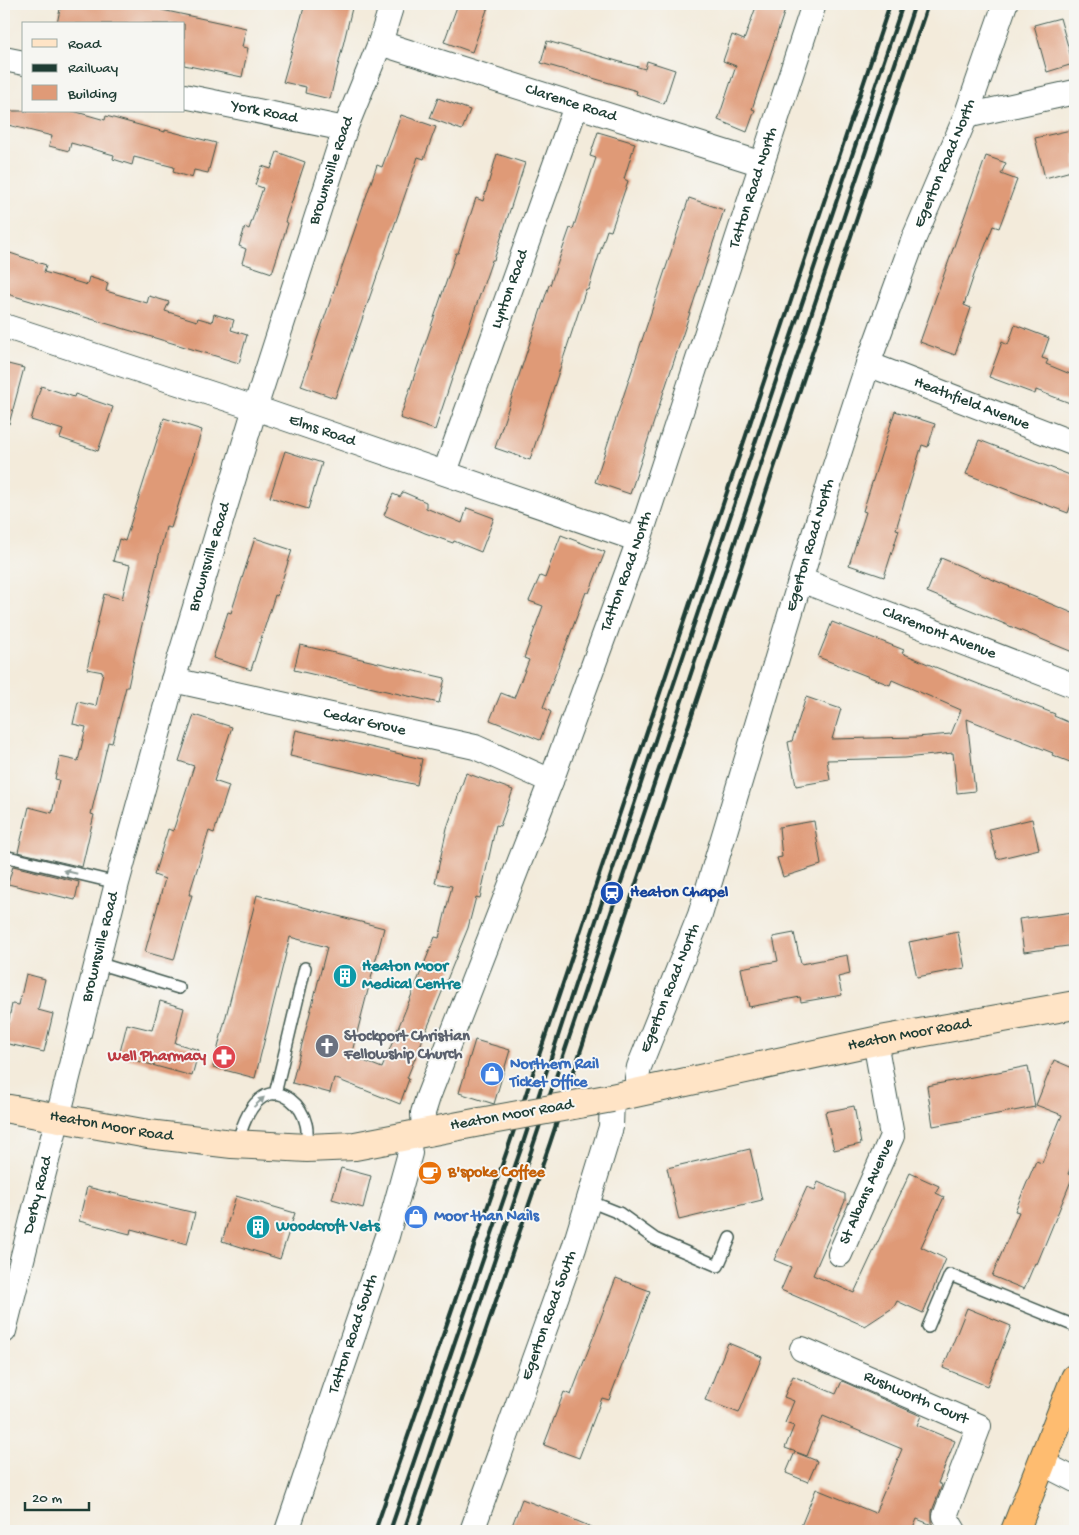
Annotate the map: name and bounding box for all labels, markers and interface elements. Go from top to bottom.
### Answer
legend [22,22,185,112]
text: Road [68,36,102,54]
text: Railway [68,60,119,78]
street label: Clarence Road [522,80,620,127]
text: Building [67,86,117,104]
street label: York Road [227,96,301,129]
street label: Egerton Road North [910,96,981,231]
street label: Brownsville Road [305,112,359,228]
street label: Tatton Road North [725,124,783,252]
street label: Lynton Road [488,246,534,331]
street label: Heathfield Avenue [911,373,1033,435]
street label: Elms Road [286,411,360,452]
street label: Egerton Road North [782,476,840,614]
street label: Brownsville Road [184,499,236,615]
street label: Tatton Road North [597,508,657,635]
street label: Claremont Avenue [879,603,999,664]
street label: Cedar Grove [321,704,408,741]
one-way arrow [62,868,77,876]
station icon: Heaton Chapel [599,880,625,906]
place label: Heaton Chapel [630,884,729,903]
street label: Brownsville Road [78,888,124,1005]
street label: Egerton Road North [636,921,705,1056]
place label: Heaton Moor Medical Centre [362,958,462,995]
building icon: Heaton Moor Medical Centre [332,963,358,989]
street label: Heaton Moor Road [846,1014,974,1056]
place label: Stockport Christian Fellowship Church [343,1028,470,1065]
church icon: Stockport Christian Fellowship Church [314,1033,340,1059]
pharmacy icon: Well Pharmacy [211,1044,237,1070]
place label: Well Pharmacy [107,1048,206,1067]
place label: Northern Rail Ticket Office [508,1056,600,1093]
shop icon: Northern Rail Ticket Office [479,1061,505,1087]
one-way arrow [252,1096,264,1108]
street label: Heaton Moor Road [449,1096,577,1136]
street label: Heaton Moor Road [48,1107,176,1147]
street label: St Albans Avenue [836,1135,899,1248]
street label: Derby Road [19,1153,58,1237]
cafe icon: B'spoke Coffee [417,1160,443,1186]
place label: B'spoke Coffee [447,1163,546,1183]
shop icon: Moor than Nails [403,1204,429,1230]
place label: Moor than Nails [434,1208,540,1227]
building icon: Woodcroft Vets [245,1214,271,1240]
place label: Woodcroft Vets [275,1217,381,1237]
street label: Egerton Road South [518,1248,582,1383]
street label: Tatton Road South [324,1271,383,1397]
street label: Rushworth Court [860,1367,972,1430]
scale bar [25,1480,89,1512]
text: 20 m [32,1490,62,1508]

